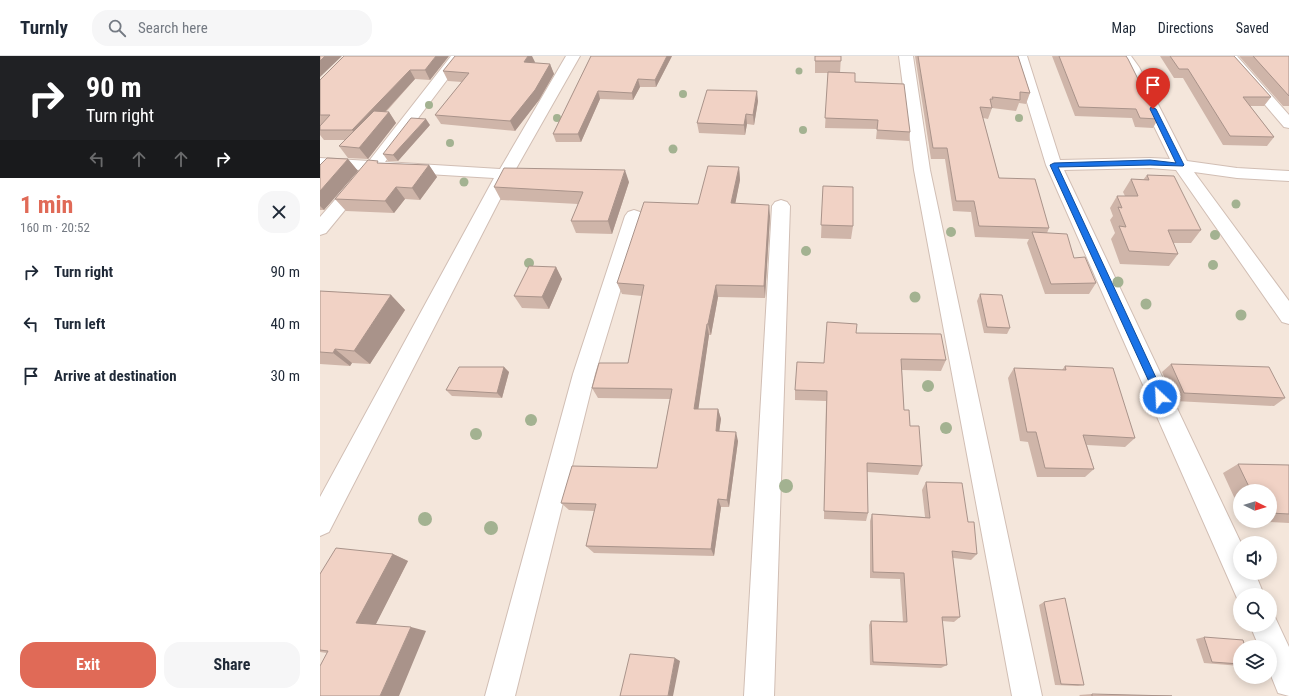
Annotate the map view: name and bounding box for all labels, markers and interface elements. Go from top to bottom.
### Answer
search box [92,10,372,46]
text: Turnly [20,16,68,39]
icon: search [106,17,128,39]
text: Search here [138,19,208,37]
text: Map [1112,20,1136,36]
text: Directions [1158,20,1214,36]
text: Saved [1236,20,1269,36]
pin [1136,68,1170,109]
text: 90 m [86,71,142,104]
icon: right [20,72,72,124]
icon: arrive [1142,74,1164,96]
text: Turn right [86,105,154,126]
icon: left [86,148,108,170]
icon: ahead [128,148,150,170]
icon: ahead [170,148,192,170]
icon: right [212,148,234,170]
text: 1 min [20,191,73,219]
button: close [258,191,300,233]
text: 160 m · 20:52 [20,220,90,235]
icon: right [20,261,42,283]
text: Turn right [54,263,113,281]
text: 90 m [270,263,300,281]
icon: left [20,313,42,335]
text: Turn left [54,315,105,333]
text: 40 m [270,315,300,333]
icon: arrive [20,365,42,387]
text: Arrive at destination [54,367,177,385]
text: 30 m [270,367,300,385]
position arrow [1139,376,1181,418]
north arrow [1233,484,1277,528]
map controls [1233,484,1277,684]
button: sound [1233,536,1277,580]
button: search [1233,588,1277,632]
button: layers [1233,640,1277,684]
button: Exit [20,642,156,688]
button: Share [164,642,300,688]

